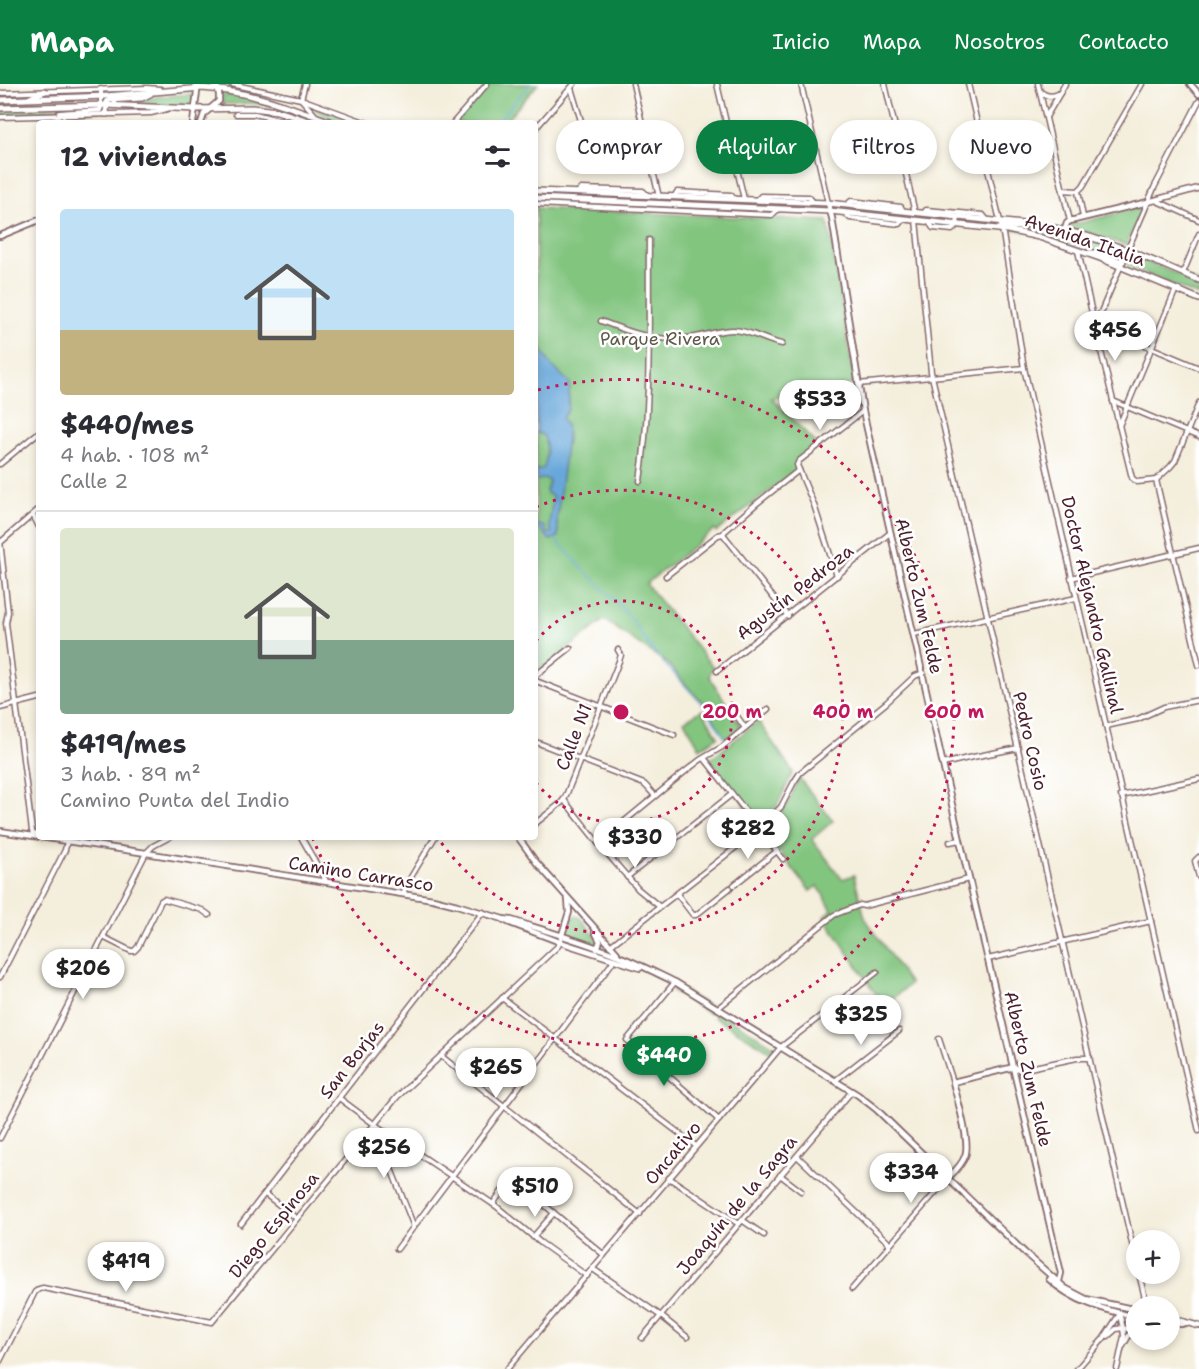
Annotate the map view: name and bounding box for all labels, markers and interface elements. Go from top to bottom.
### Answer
text: Mapa [30,23,114,61]
text: Inicio [772,28,830,56]
text: Mapa [863,28,921,56]
text: Nosotros [954,28,1045,56]
text: Contacto [1078,28,1169,56]
chip: Comprar [556,120,684,174]
chip: Alquilar [696,120,818,174]
chip: Filtros [830,120,937,174]
chip: Nuevo [949,120,1054,174]
text: 12 viviendas [60,139,227,174]
icon: filters [481,140,514,173]
street label: Avenida Italia [1021,208,1149,272]
icon: home [233,248,341,356]
pin: $456 [1079,311,1151,362]
text: $456 [1088,317,1142,343]
park label: Parque Rivera [600,327,720,351]
pin: $533 [784,380,856,431]
text: $533 [793,386,847,412]
text: $440/mes [60,407,194,442]
text: 4 hab. · 108 m² [60,442,209,468]
text: Calle 2 [60,468,128,494]
street label: Doctor Alejandro Gallinal [1055,494,1129,717]
street label: Alberto Zum Felde [889,516,949,676]
street label: Agustín Pedroza [731,539,859,645]
icon: home [233,567,341,675]
street label: Pedro Cosio [1007,689,1053,793]
street label: Calle N1 [550,700,598,774]
text: 200 m [702,700,763,724]
text: 400 m [813,700,874,724]
text: 600 m [924,700,985,724]
centre of rings [611,702,631,722]
text: $419/mes [60,726,187,761]
text: 3 hab. · 89 m² [60,761,201,787]
text: Camino Punta del Indio [60,787,290,813]
pin: $282 [712,809,784,860]
text: $282 [721,815,775,841]
pin: $330 [599,818,671,869]
text: $330 [607,824,663,850]
street label: Camino Carrasco [287,851,435,897]
pin: $206 [47,949,119,1000]
text: $206 [56,955,110,981]
street label: Alberto Zum Felde [998,989,1058,1149]
pin: $325 [825,995,897,1046]
text: $325 [834,1001,888,1027]
street label: San Borjas [314,1016,390,1104]
pin: $440 [628,1036,700,1087]
text: $440 [636,1042,692,1068]
pin: $265 [460,1048,532,1099]
text: $265 [469,1054,523,1080]
street label: Oncativo [639,1116,707,1190]
pin: $256 [348,1128,420,1179]
street label: Joaquín de la Sagra [671,1130,803,1280]
text: $256 [357,1134,411,1160]
pin: $334 [875,1153,947,1204]
text: $334 [884,1159,938,1185]
street label: Diego Espinosa [224,1167,324,1283]
pin: $510 [499,1167,571,1218]
text: $510 [511,1173,559,1199]
map controls [1126,1230,1180,1350]
button: + [1126,1230,1180,1284]
pin: $419 [90,1242,162,1293]
text: $419 [101,1248,151,1274]
button: − [1126,1296,1180,1350]

